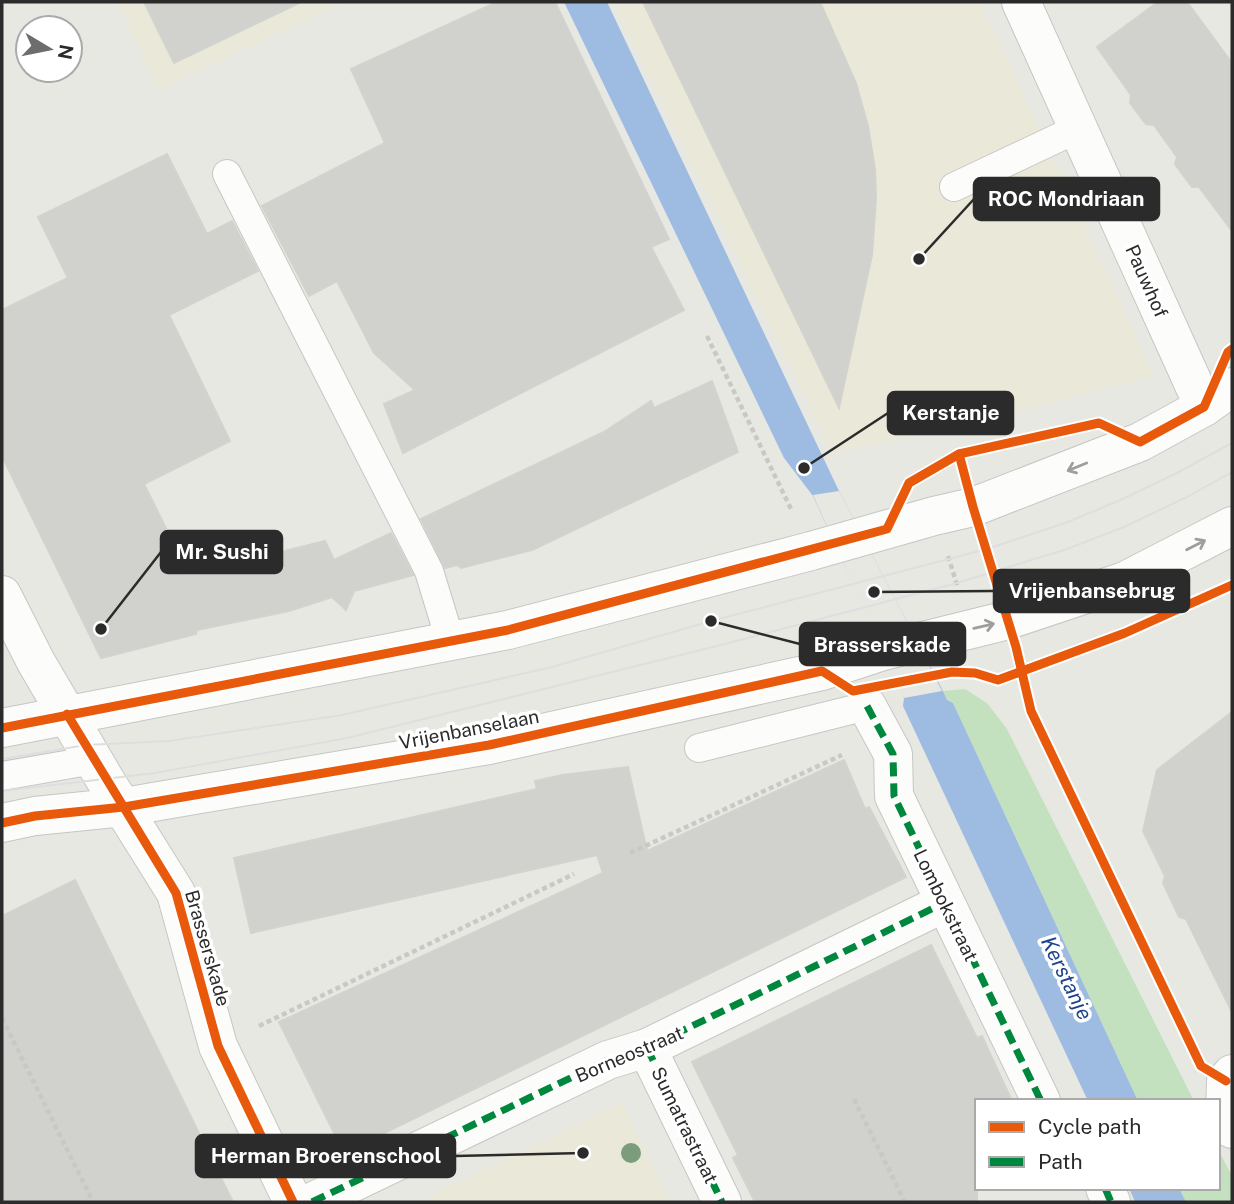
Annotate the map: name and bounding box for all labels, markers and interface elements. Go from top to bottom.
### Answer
north arrow [14,14,84,84]
text: N [54,43,78,61]
callout: ROC Mondriaan [974,178,1159,220]
text: ROC Mondriaan [988,186,1144,211]
street label: Pauwhof [1121,241,1173,321]
callout: Kerstanje [888,392,1013,434]
text: Kerstanje [902,400,1000,425]
one-way arrow [1066,462,1088,475]
callout: Mr. Sushi [161,531,282,573]
one-way arrow [1185,537,1206,551]
text: Mr. Sushi [175,539,269,564]
callout: Vrijenbansebrug [994,570,1189,612]
text: Vrijenbansebrug [1009,578,1175,603]
one-way arrow [972,619,995,632]
callout: Brasserskade [800,623,965,665]
text: Brasserskade [813,632,951,657]
street label: Vrijenbanselaan [397,705,541,753]
street label: Lombokstraat [909,845,983,965]
street label: Brasserskade [181,887,235,1009]
water label: Kerstanje [1036,932,1098,1024]
street label: Borneostraat [572,1021,686,1087]
street label: Sumatrastraat [647,1063,723,1187]
legend [975,1099,1220,1190]
text: Cycle path [1038,1114,1141,1139]
callout: Herman Broerenschool [196,1135,455,1177]
text: Herman Broerenschool [211,1143,441,1168]
text: Path [1038,1149,1083,1174]

